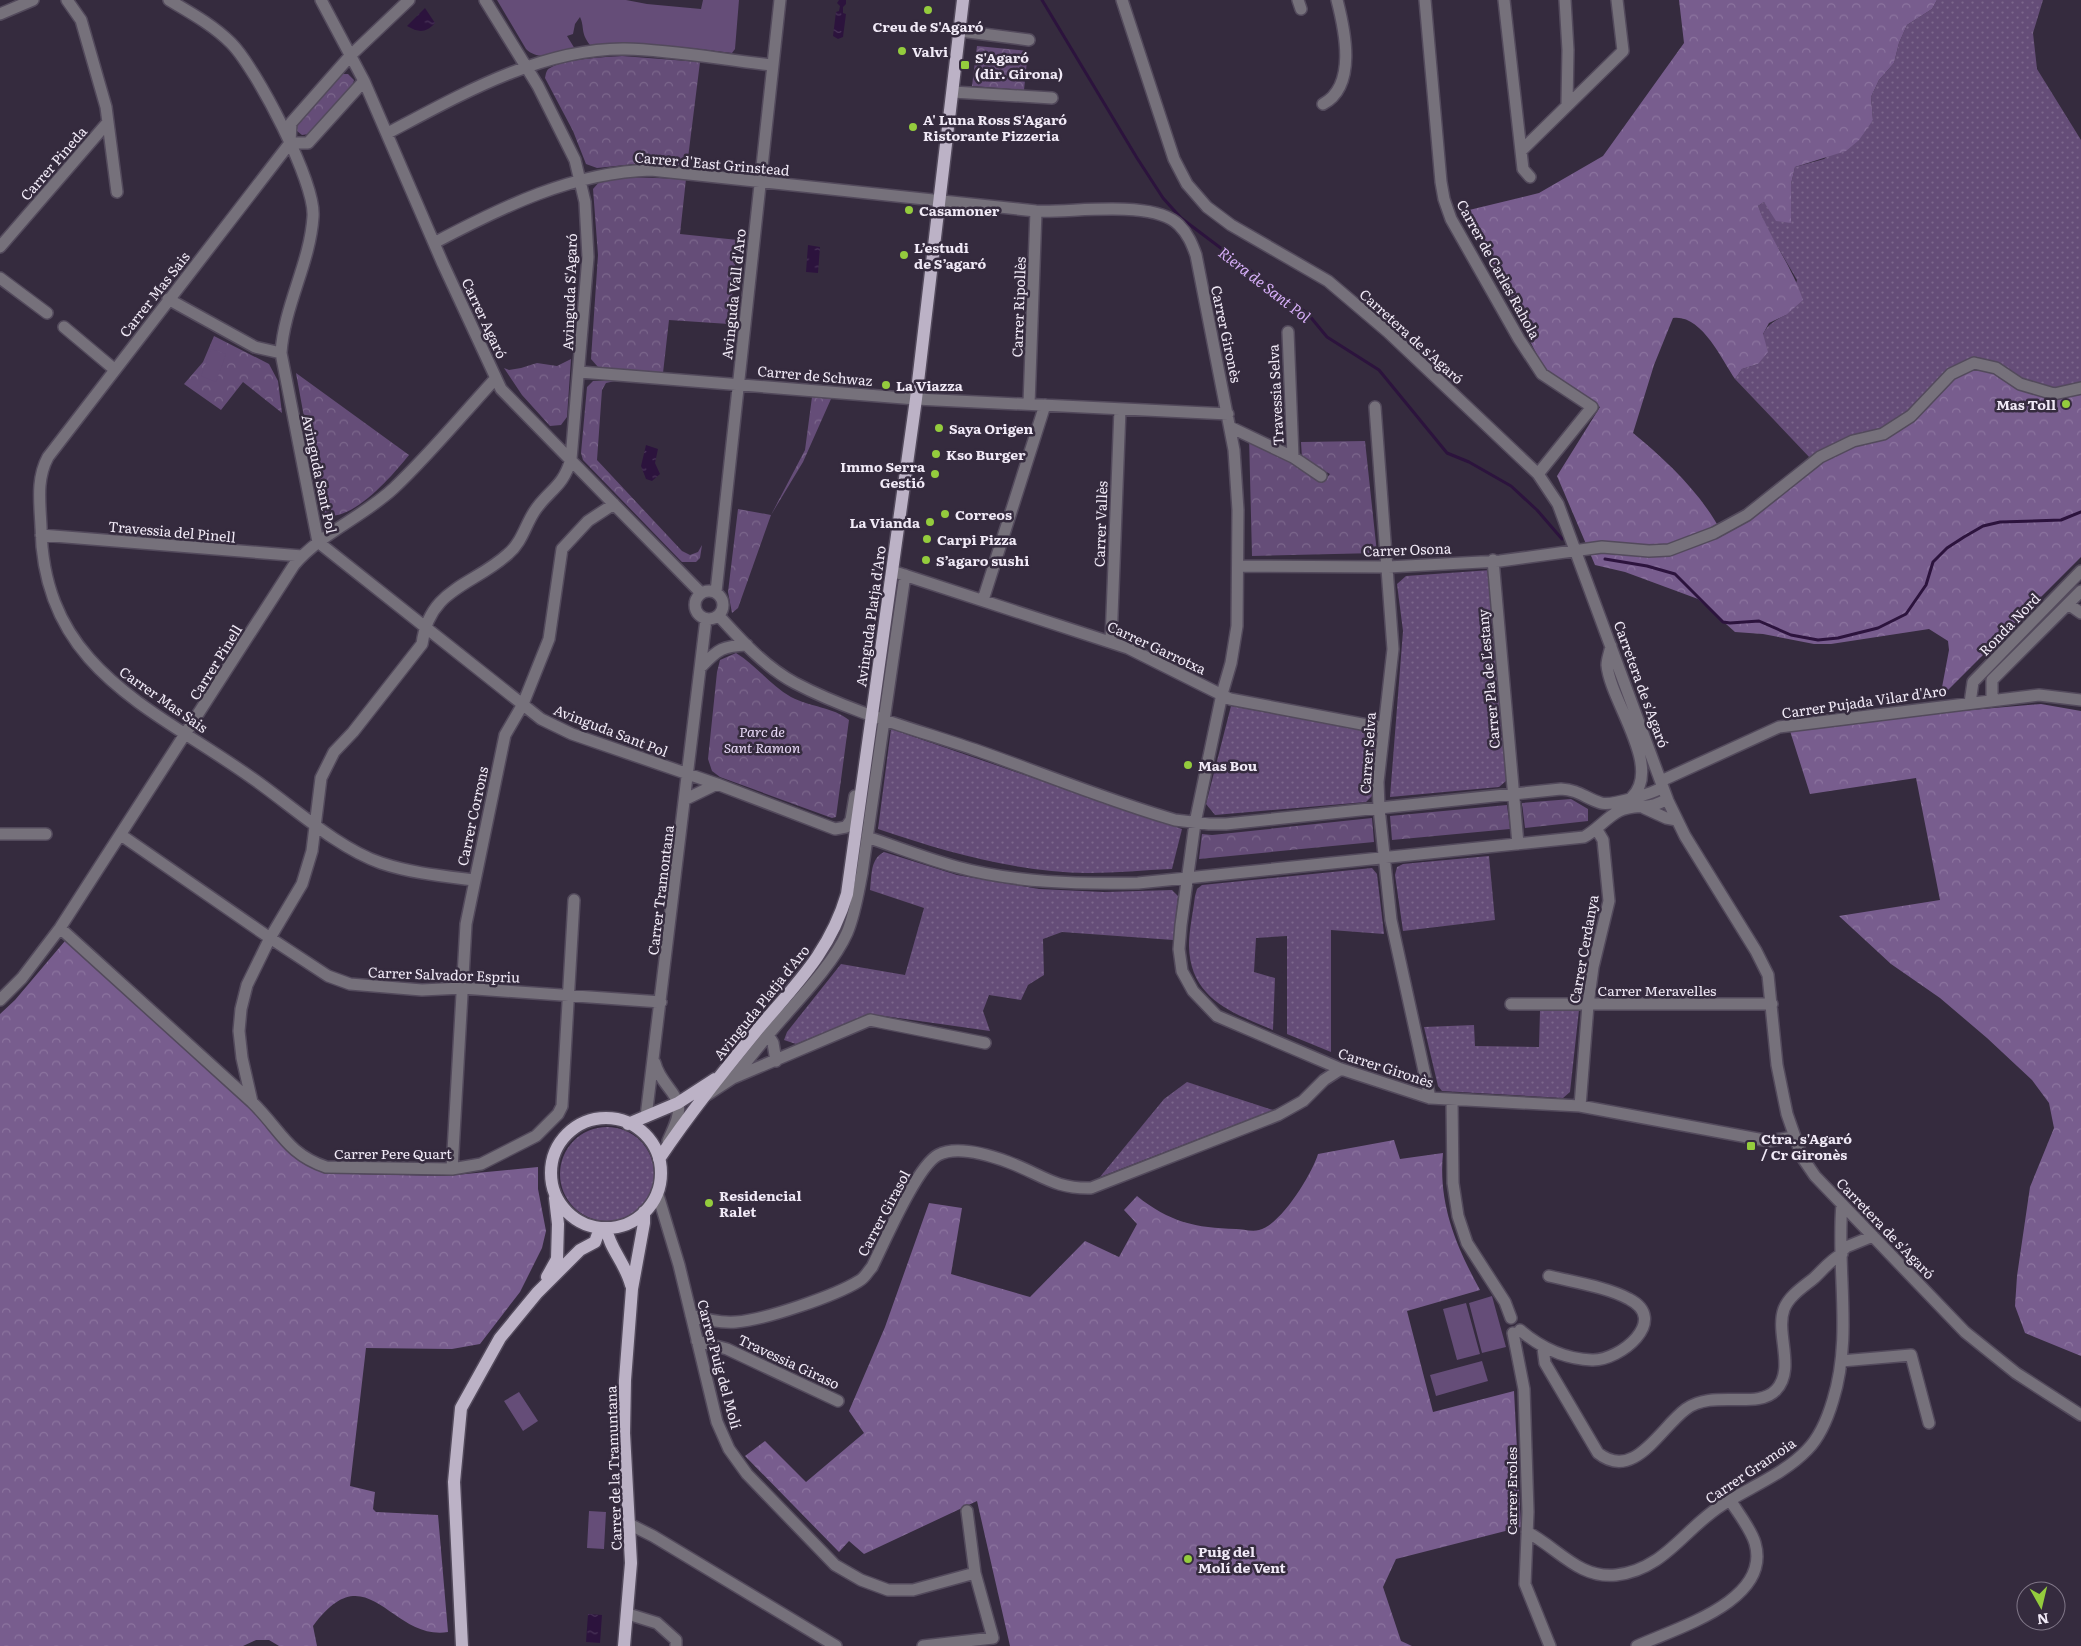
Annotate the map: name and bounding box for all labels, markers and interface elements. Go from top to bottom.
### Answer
marker: Creu de S'Agaró [922,4,934,16]
place label: Creu de S'Agaró [872,16,984,36]
place label: Valvi [912,41,948,61]
marker: Valvi [896,45,908,57]
place label: S'Agaró (dir. Girona) [975,47,1063,83]
marker: S'Agaró (dir. Girona) [959,59,971,71]
place label: A' Luna Ross S'Agaró Ristorante Pizzeria [923,109,1067,145]
street label: Carrer Pineda [15,121,91,204]
marker: A' Luna Ross S'Agaró Ristorante Pizzeria [907,121,919,133]
street label: Carrer d'East Grinstead [634,146,791,180]
street label: Carrer de Carles Rahola [1452,196,1546,343]
place label: Casamoner [919,200,1000,220]
marker: Casamoner [903,204,915,216]
street label: Avinguda Vall d'Aro [716,228,750,360]
street label: Avinguda S'Agaró [557,233,581,351]
place label: L’estudi de S’agaró [914,237,986,273]
water label: Riera de Sant Pol [1214,241,1317,328]
street label: Carrer Mas Sais [114,247,194,341]
marker: L’estudi de S’agaró [898,249,910,261]
street label: Carrer Ripollès [1006,256,1030,358]
street label: Carrer Agaró [458,274,512,362]
street label: Carrer Gironès [1207,284,1247,384]
street label: Carretera de s'Agaró [1356,284,1468,388]
street label: Travessia Selva [1262,343,1288,446]
street label: Carrer de Schwaz [757,360,874,390]
place label: La Viazza [896,375,964,395]
marker: La Viazza [880,379,892,391]
place label: Mas Toll [1996,394,2056,414]
marker: Mas Toll [2060,398,2072,410]
street label: Avinguda Sant Pol [298,413,342,536]
place label: Saya Origen [949,418,1034,438]
marker: Saya Origen [933,422,945,434]
place label: Kso Burger [946,444,1026,464]
marker: Kso Burger [930,448,942,460]
place label: Immo Serra Gestió [840,456,926,492]
marker: Immo Serra Gestió [929,468,941,480]
street label: Carrer Vallès [1089,481,1111,567]
place label: Correos [955,504,1012,524]
marker: Correos [939,508,951,520]
place label: La Vianda [850,512,921,532]
street label: Travessia del Pinell [107,515,237,547]
marker: La Vianda [924,516,936,528]
place label: Carpi Pizza [937,529,1018,549]
marker: Carpi Pizza [921,533,933,545]
street label: Carrer Osona [1362,537,1452,561]
street label: Avinguda Platja d'Aro [850,544,890,688]
place label: S’agaro sushi [936,550,1029,570]
marker: S’agaro sushi [920,554,932,566]
street label: Ronda Nord [1974,588,2044,660]
street label: Carrer Pla de Ľestany [1472,607,1504,750]
street label: Carrer Garrotxa [1104,615,1210,679]
street label: Carretera de s'Agaró [1610,618,1674,750]
street label: Carrer Pinell [184,620,246,704]
street label: Carrer Mas Sais [116,661,212,737]
street label: Carrer Pujada Vilar d'Aro [1780,680,1948,722]
street label: Avinguda Sant Pol [551,699,671,761]
street label: Carrer Selva [1354,711,1380,795]
park label: Parc de Sant Ramon [724,721,801,757]
place label: Mas Bou [1198,755,1258,775]
marker: Mas Bou [1182,759,1194,771]
street label: Carrer Corrons [452,764,492,868]
street label: Carrer Tramontana [642,823,678,956]
street label: Carrer Cerdanya [1564,893,1602,1005]
street label: Avinguda Platja d'Aro [708,940,814,1064]
street label: Carrer Salvador Espriu [368,961,520,987]
street label: Carrer Meravelles [1598,980,1716,1000]
street label: Carrer Gironès [1336,1042,1436,1092]
place label: Ctra. s'Agaró / Cr Gironès [1761,1128,1852,1164]
marker: Ctra. s'Agaró / Cr Gironès [1745,1140,1757,1152]
street label: Carrer Pere Quart [334,1143,452,1163]
street label: Carrer Girasol [852,1166,914,1260]
street label: Carretera de s'Agaró [1832,1173,1940,1283]
place label: Residencial Ralet [719,1185,801,1221]
marker: Residencial Ralet [703,1197,715,1209]
street label: Carrer Puig del Molí [693,1297,747,1431]
street label: Travessia Giraso [735,1329,843,1393]
street label: Carrer de la Tramuntana [600,1385,626,1551]
street label: Carrer Gramoia [1701,1432,1800,1508]
street label: Carrer Eroles [1501,1447,1521,1535]
place label: Puig del Molí de Vent [1198,1541,1287,1577]
marker: Puig del Molí de Vent [1182,1553,1194,1565]
north arrow [2016,1581,2066,1631]
text: N [2035,1609,2050,1631]

